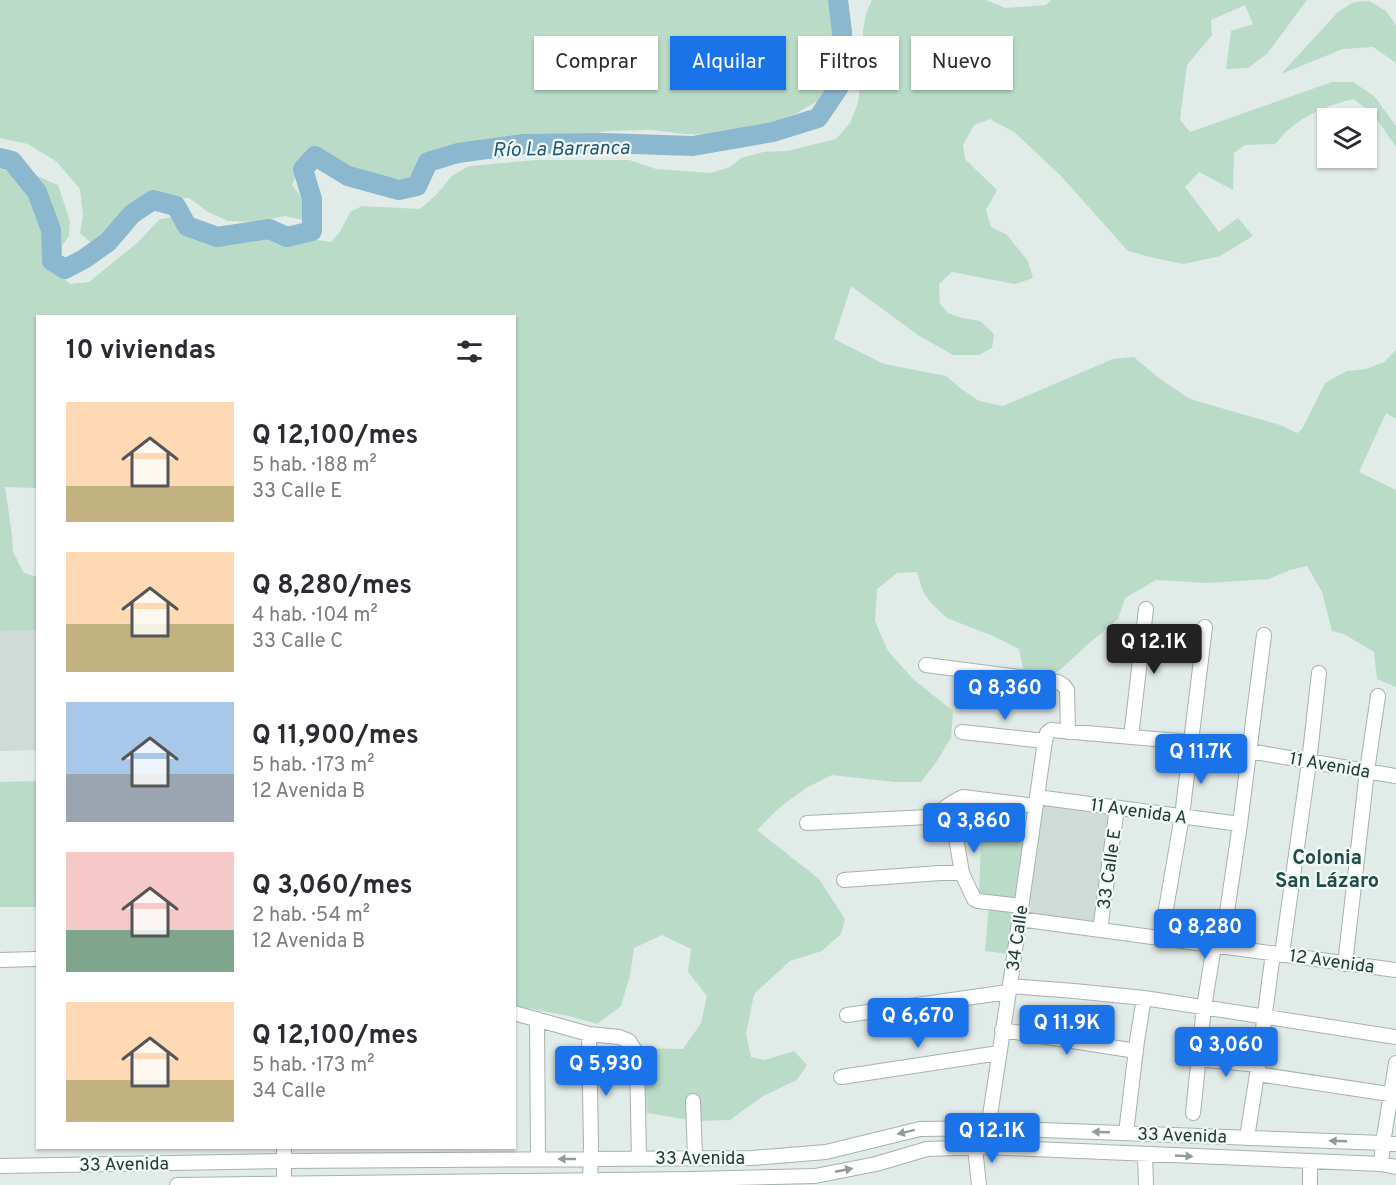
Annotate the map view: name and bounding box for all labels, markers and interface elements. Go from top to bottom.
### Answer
chip: Comprar [534,36,658,90]
chip: Alquilar [670,36,786,90]
chip: Filtros [798,36,899,90]
chip: Nuevo [911,36,1013,90]
map controls [1317,108,1377,168]
button: layers [1317,108,1377,168]
water label: Río La Barranca [492,136,631,164]
text: 10 viviendas [66,335,216,368]
icon: filters [453,335,486,368]
text: Q 12,100/mes [252,420,418,453]
icon: home [114,426,186,498]
text: 5 hab. · 188 m² [252,453,377,479]
text: 33 Calle E [252,479,342,505]
text: Q 8,280/mes [252,570,412,603]
icon: home [114,576,186,648]
text: 4 hab. · 104 m² [252,603,378,629]
pin: Q 12.1K [1099,624,1209,675]
text: 33 Calle C [252,629,343,655]
text: Q 12.1K [1121,630,1187,656]
pin: Q 8,360 [950,670,1060,721]
text: Q 8,360 [968,676,1042,702]
text: Q 11,900/mes [252,720,419,753]
icon: home [114,726,186,798]
pin: Q 11.7K [1146,734,1256,785]
text: Q 11.7K [1169,740,1233,766]
street label: 11 Avenida [1288,748,1372,785]
text: 5 hab. · 173 m² [252,753,374,779]
text: 12 Avenida B [252,779,365,805]
street label: 11 Avenida A [1089,794,1189,831]
pin: Q 3,860 [919,803,1029,854]
text: Q 3,860 [937,809,1011,835]
street label: 33 Calle E [1093,827,1128,911]
district label: Colonia San Lázaro [1275,846,1379,895]
text: Q 3,060/mes [252,870,413,903]
icon: home [114,876,186,948]
text: 2 hab. · 54 m² [252,903,370,929]
street label: 34 Calle [1002,904,1034,973]
pin: Q 8,280 [1150,909,1260,960]
text: Q 8,280 [1168,915,1242,941]
text: 12 Avenida B [252,929,365,955]
street label: 12 Avenida [1288,945,1376,980]
pin: Q 6,670 [863,998,973,1049]
text: Q 6,670 [882,1004,954,1030]
pin: Q 11.9K [1012,1005,1122,1056]
text: Q 11.9K [1034,1011,1100,1037]
text: Q 12,100/mes [252,1020,418,1053]
icon: home [114,1026,186,1098]
pin: Q 3,060 [1171,1027,1281,1078]
text: Q 3,060 [1189,1033,1263,1059]
pin: Q 5,930 [551,1046,661,1097]
text: Q 5,930 [569,1052,643,1078]
text: 5 hab. · 173 m² [252,1053,374,1079]
text: 34 Calle [252,1079,326,1105]
pin: Q 12.1K [937,1113,1047,1164]
text: Q 12.1K [959,1119,1025,1145]
street label: 33 Avenida [1137,1123,1227,1150]
one-way arrow [897,1128,916,1138]
one-way arrow [1091,1128,1110,1137]
one-way arrow [1328,1136,1347,1146]
street label: 33 Avenida [655,1148,745,1171]
one-way arrow [1174,1151,1193,1160]
street label: 33 Avenida [79,1153,169,1178]
one-way arrow [558,1154,577,1164]
one-way arrow [835,1165,854,1174]

